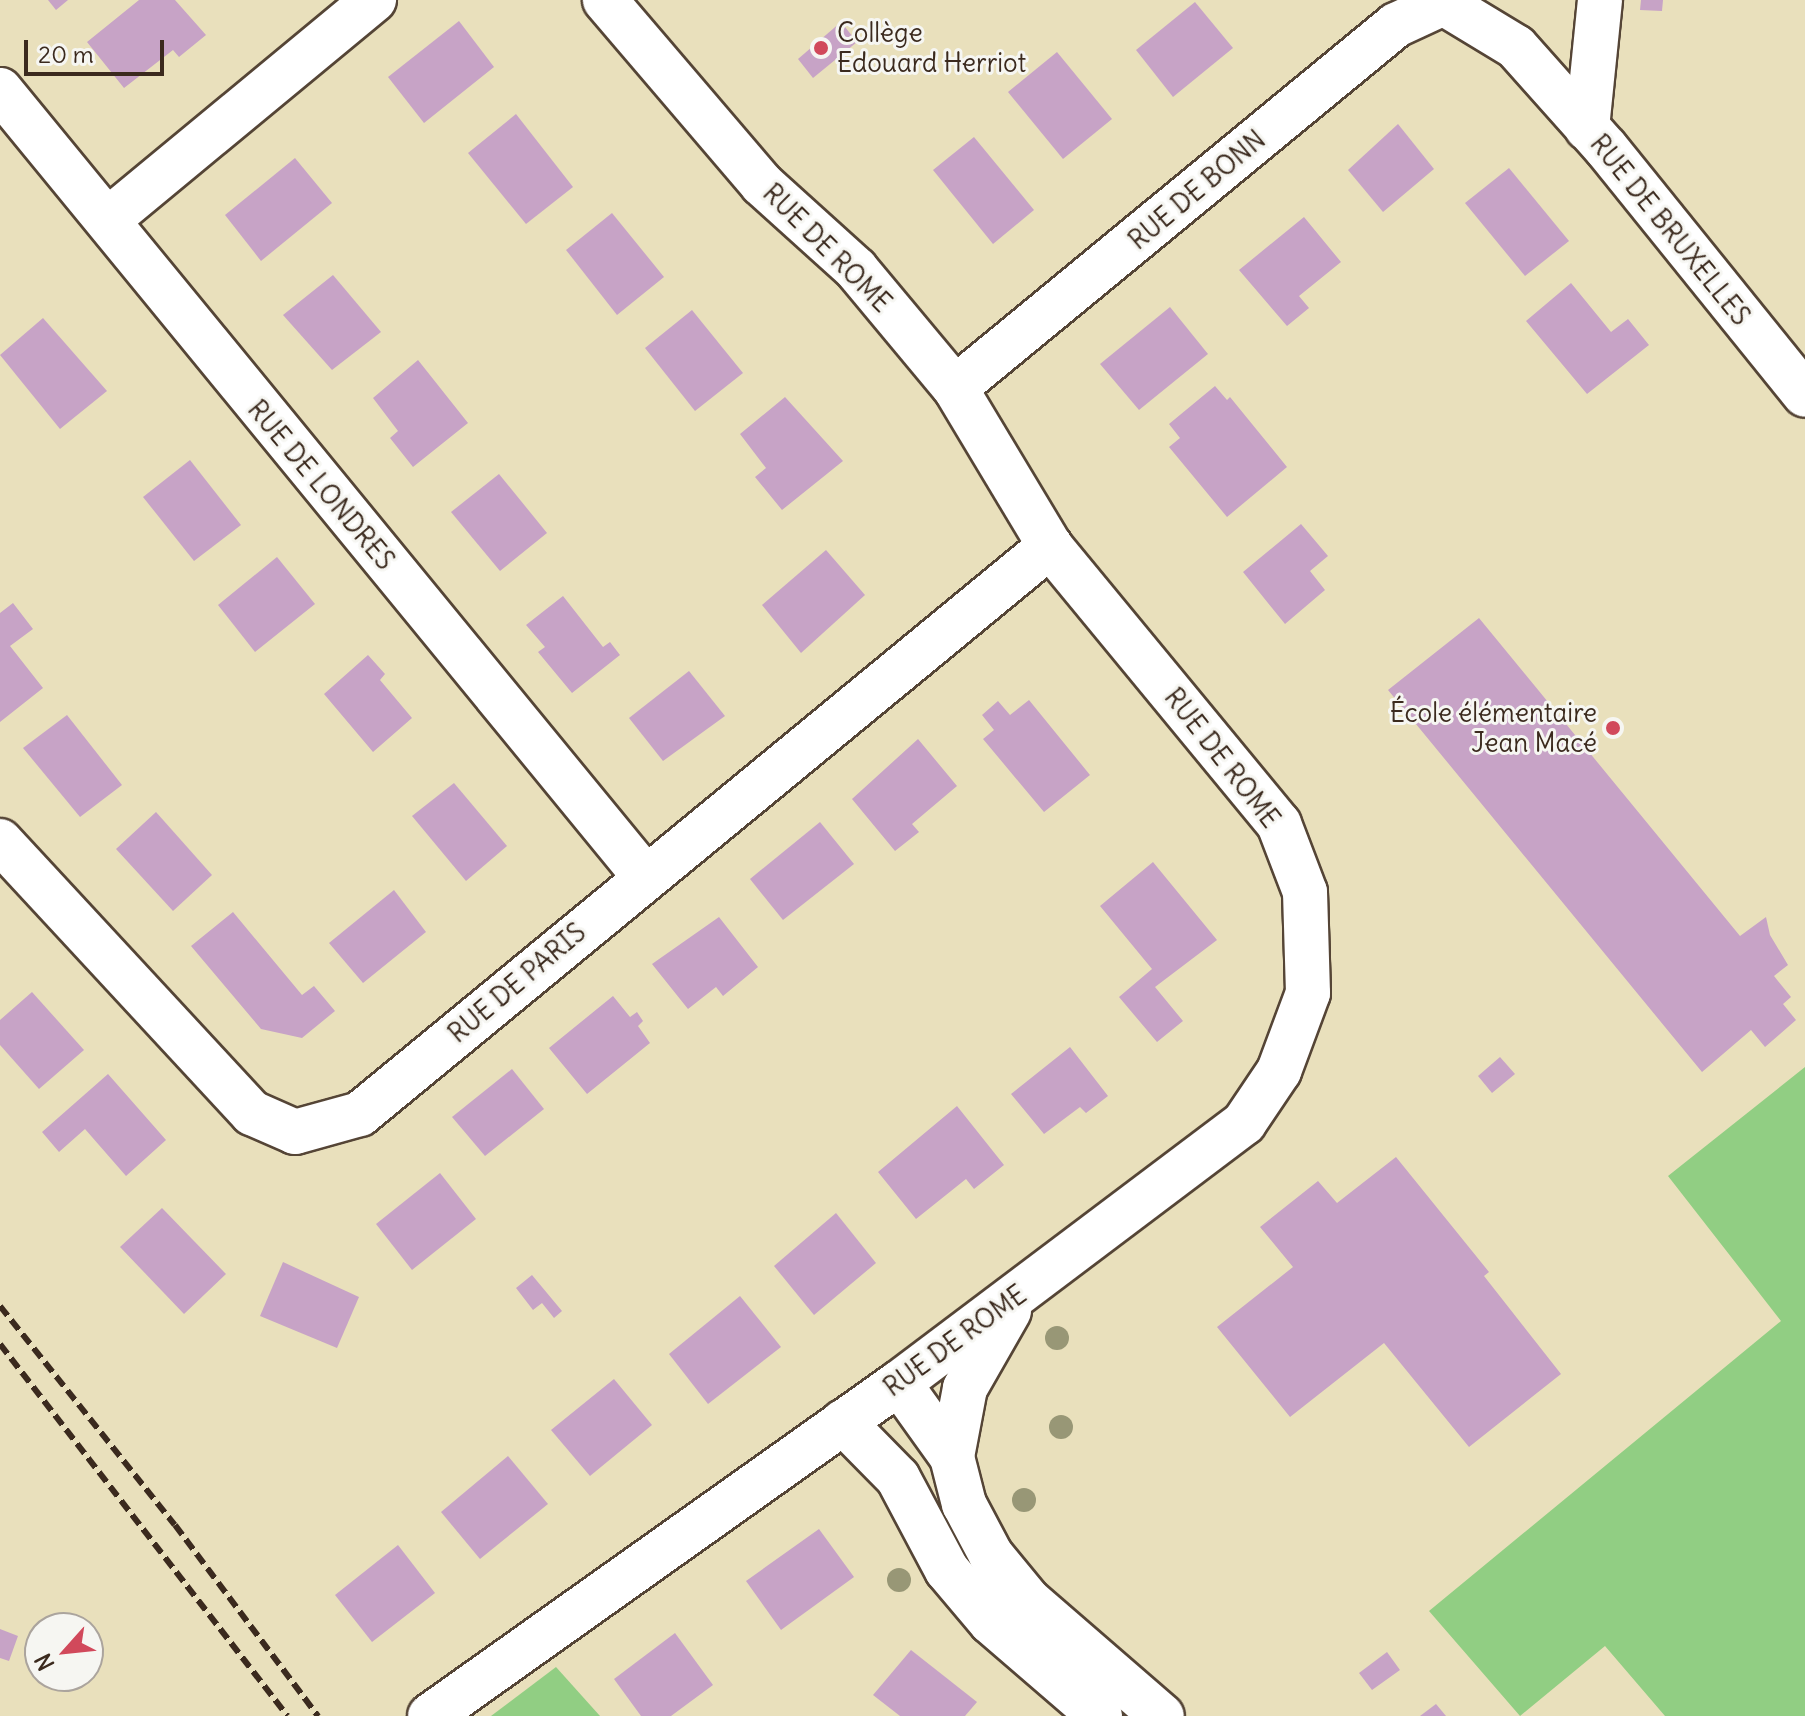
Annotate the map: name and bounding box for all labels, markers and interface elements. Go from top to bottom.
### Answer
place label: Collège Edouard Herriot [837,17,1026,78]
scale bar [28,24,168,74]
text: 20 m [38,39,94,69]
marker: Collège Edouard Herriot [812,39,830,57]
street label: RUE DE BONN [1122,124,1272,256]
street label: RUE DE BRUXELLES [1584,128,1756,332]
street label: RUE DE ROME [756,177,898,319]
street label: RUE DE LONDRES [241,394,401,576]
street label: RUE DE ROME [1158,682,1286,834]
place label: École élémentaire Jean Macé [1390,697,1597,758]
marker: École élémentaire Jean Macé [1604,719,1622,737]
street label: RUE DE PARIS [442,917,592,1049]
street label: RUE DE ROME [878,1279,1032,1403]
north arrow [24,1612,104,1692]
text: N [28,1649,60,1675]

